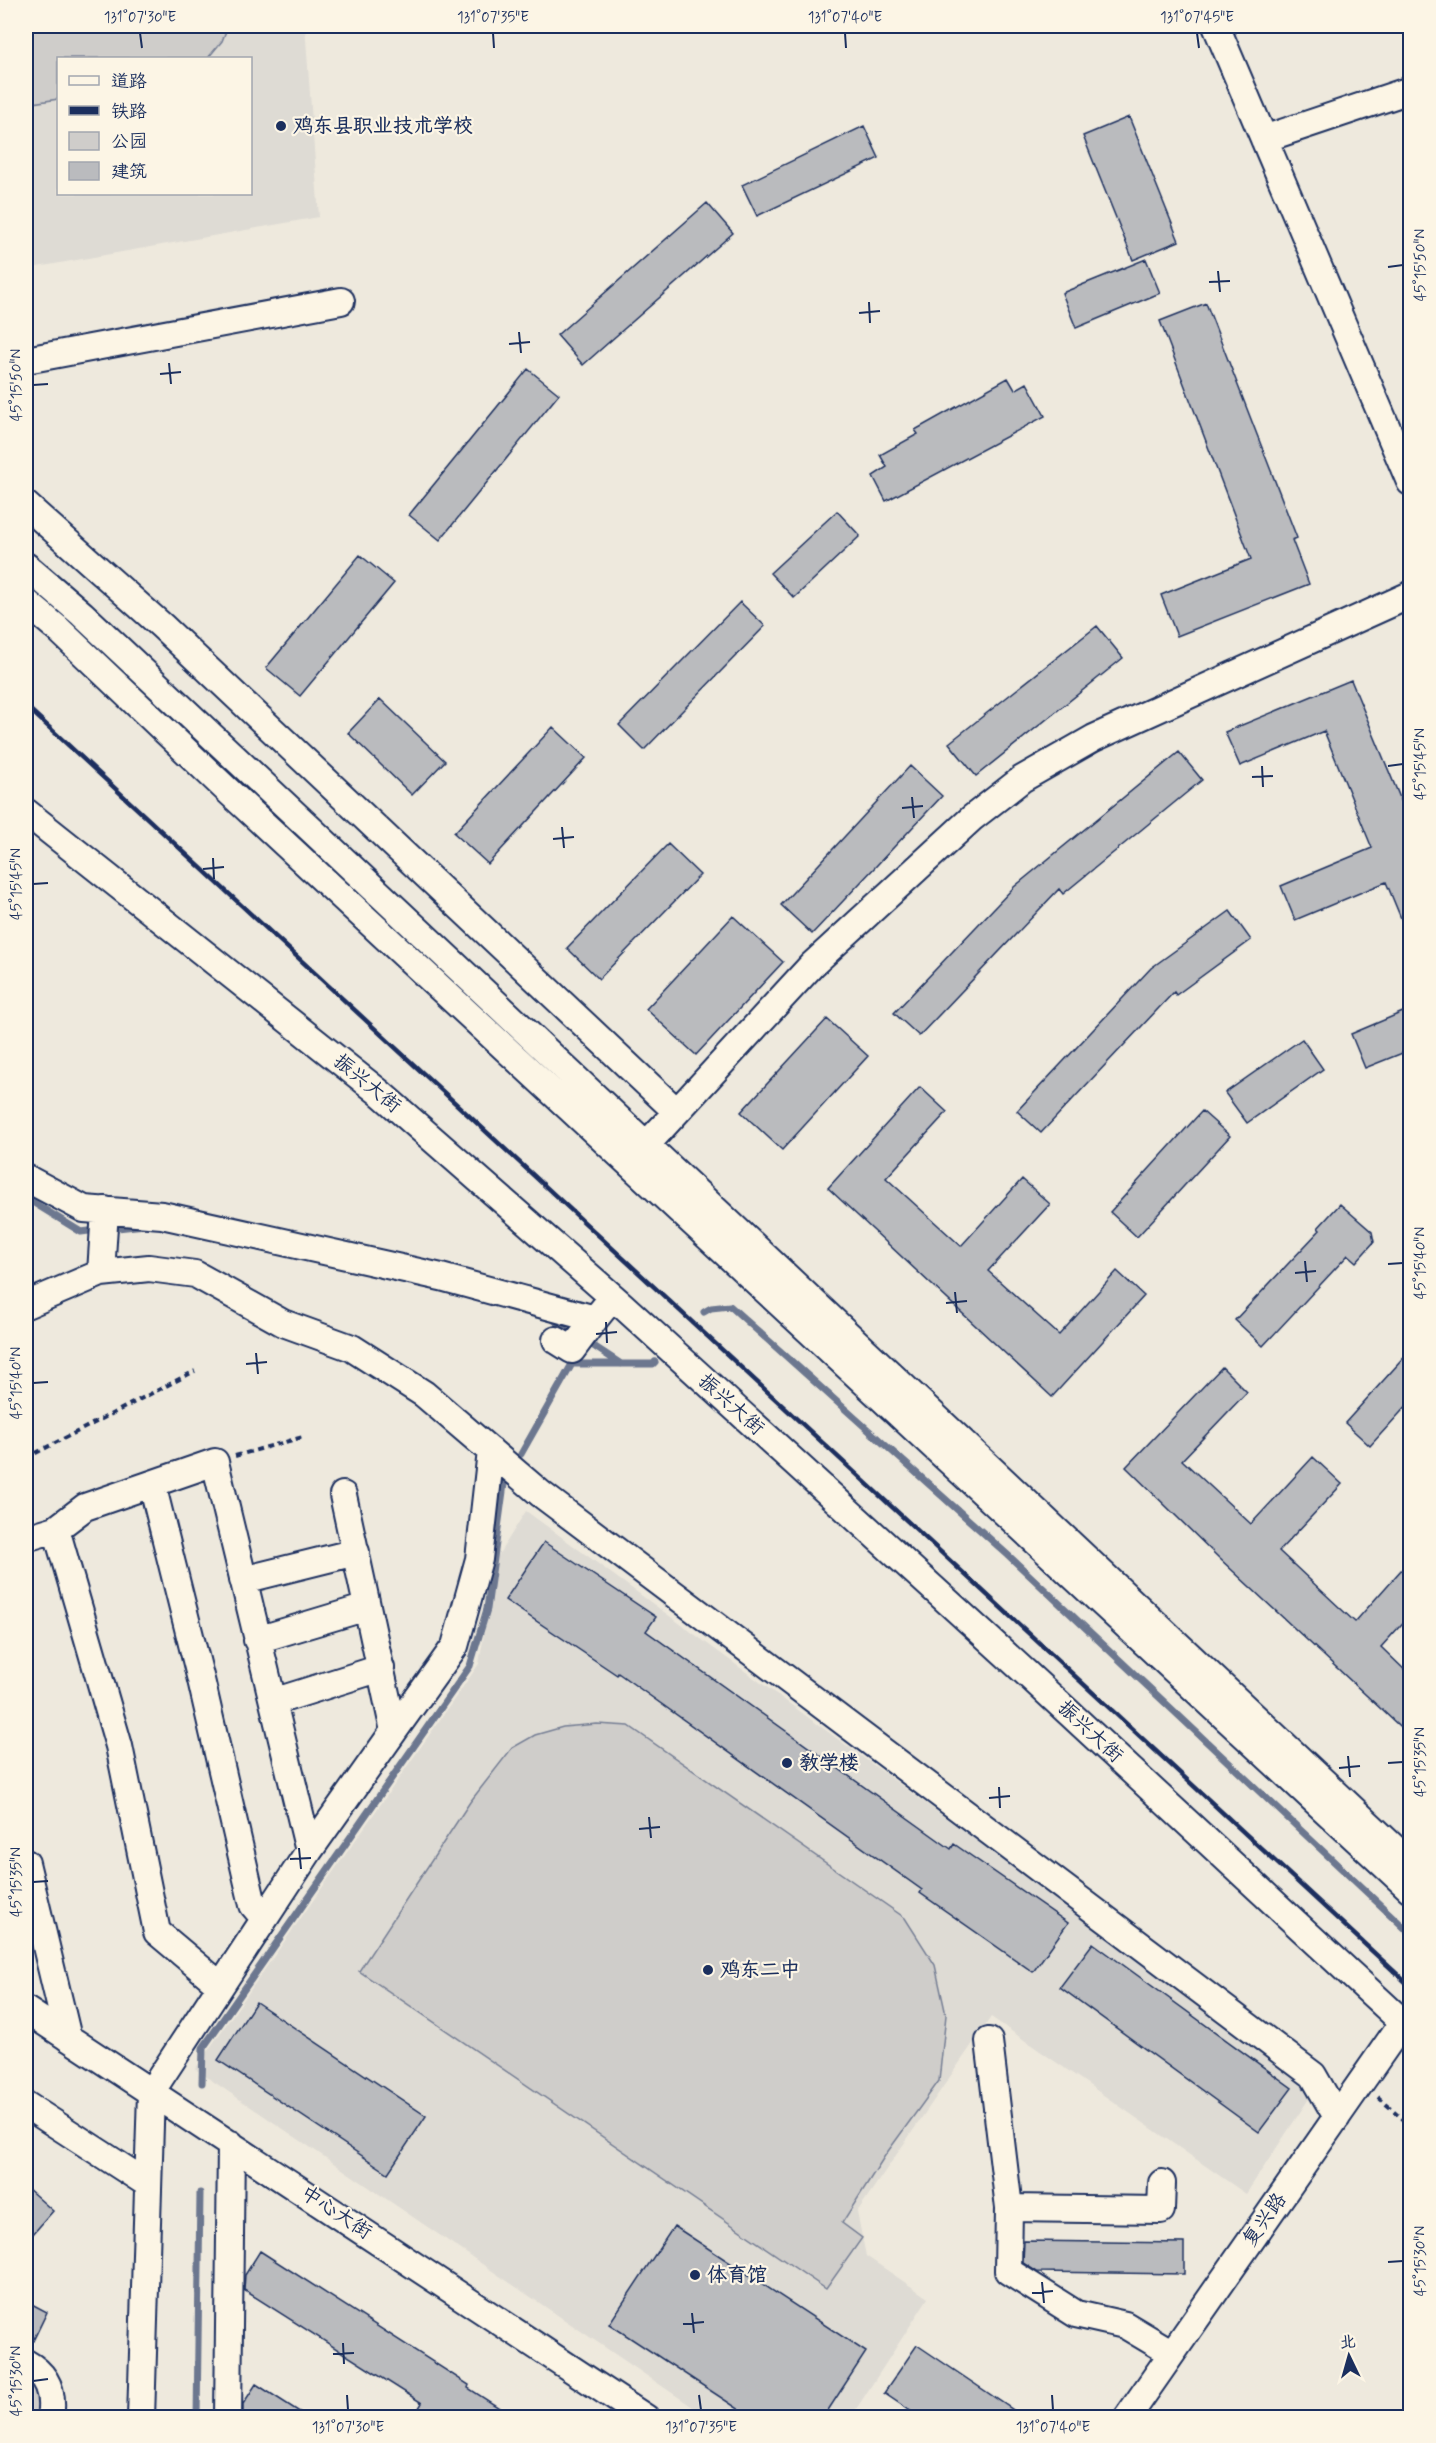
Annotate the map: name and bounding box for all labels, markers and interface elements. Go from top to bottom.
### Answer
text: 131°07'30"E [104,8,177,28]
text: 131°07'35"E [457,8,529,28]
text: 131°07'40"E [808,8,883,28]
text: 131°07'45"E [1160,8,1234,28]
legend [57,57,252,195]
text: 道路 [111,70,147,94]
text: 铁路 [111,100,147,124]
place label: 鸡东县职业技术学校 [293,113,473,140]
marker: 鸡东县职业技术学校 [274,119,288,133]
text: 公园 [111,130,147,154]
text: 建筑 [111,160,147,184]
text: 45°15'50"N [1411,229,1431,301]
text: 45°15'50"N [7,349,27,421]
text: 45°15'45"N [1411,728,1431,800]
text: 45°15'45"N [7,848,27,920]
street label: 振兴大街 [327,1048,407,1120]
text: 45°15'40"N [1411,1227,1431,1299]
text: 45°15'40"N [7,1347,27,1419]
street label: 振兴大街 [692,1368,770,1442]
street label: 振兴大街 [1052,1695,1128,1769]
text: 45°15'35"N [1411,1727,1431,1797]
place label: 教学楼 [799,1750,859,1777]
marker: 教学楼 [780,1756,794,1770]
text: 45°15'35"N [7,1847,27,1917]
place label: 鸡东二中 [720,1957,800,1984]
marker: 鸡东二中 [701,1963,715,1977]
street label: 中心大街 [295,2180,377,2246]
street label: 复兴路 [1237,2187,1294,2252]
text: 45°15'30"N [1411,2226,1431,2296]
place label: 体育馆 [707,2262,767,2289]
marker: 体育馆 [688,2268,702,2282]
north arrow [1319,2326,1379,2386]
text: 北 [1339,2331,1357,2354]
text: 45°15'30"N [7,2346,27,2416]
text: 131°07'30"E [312,2418,385,2438]
text: 131°07'35"E [665,2418,737,2438]
text: 131°07'40"E [1016,2418,1091,2438]

